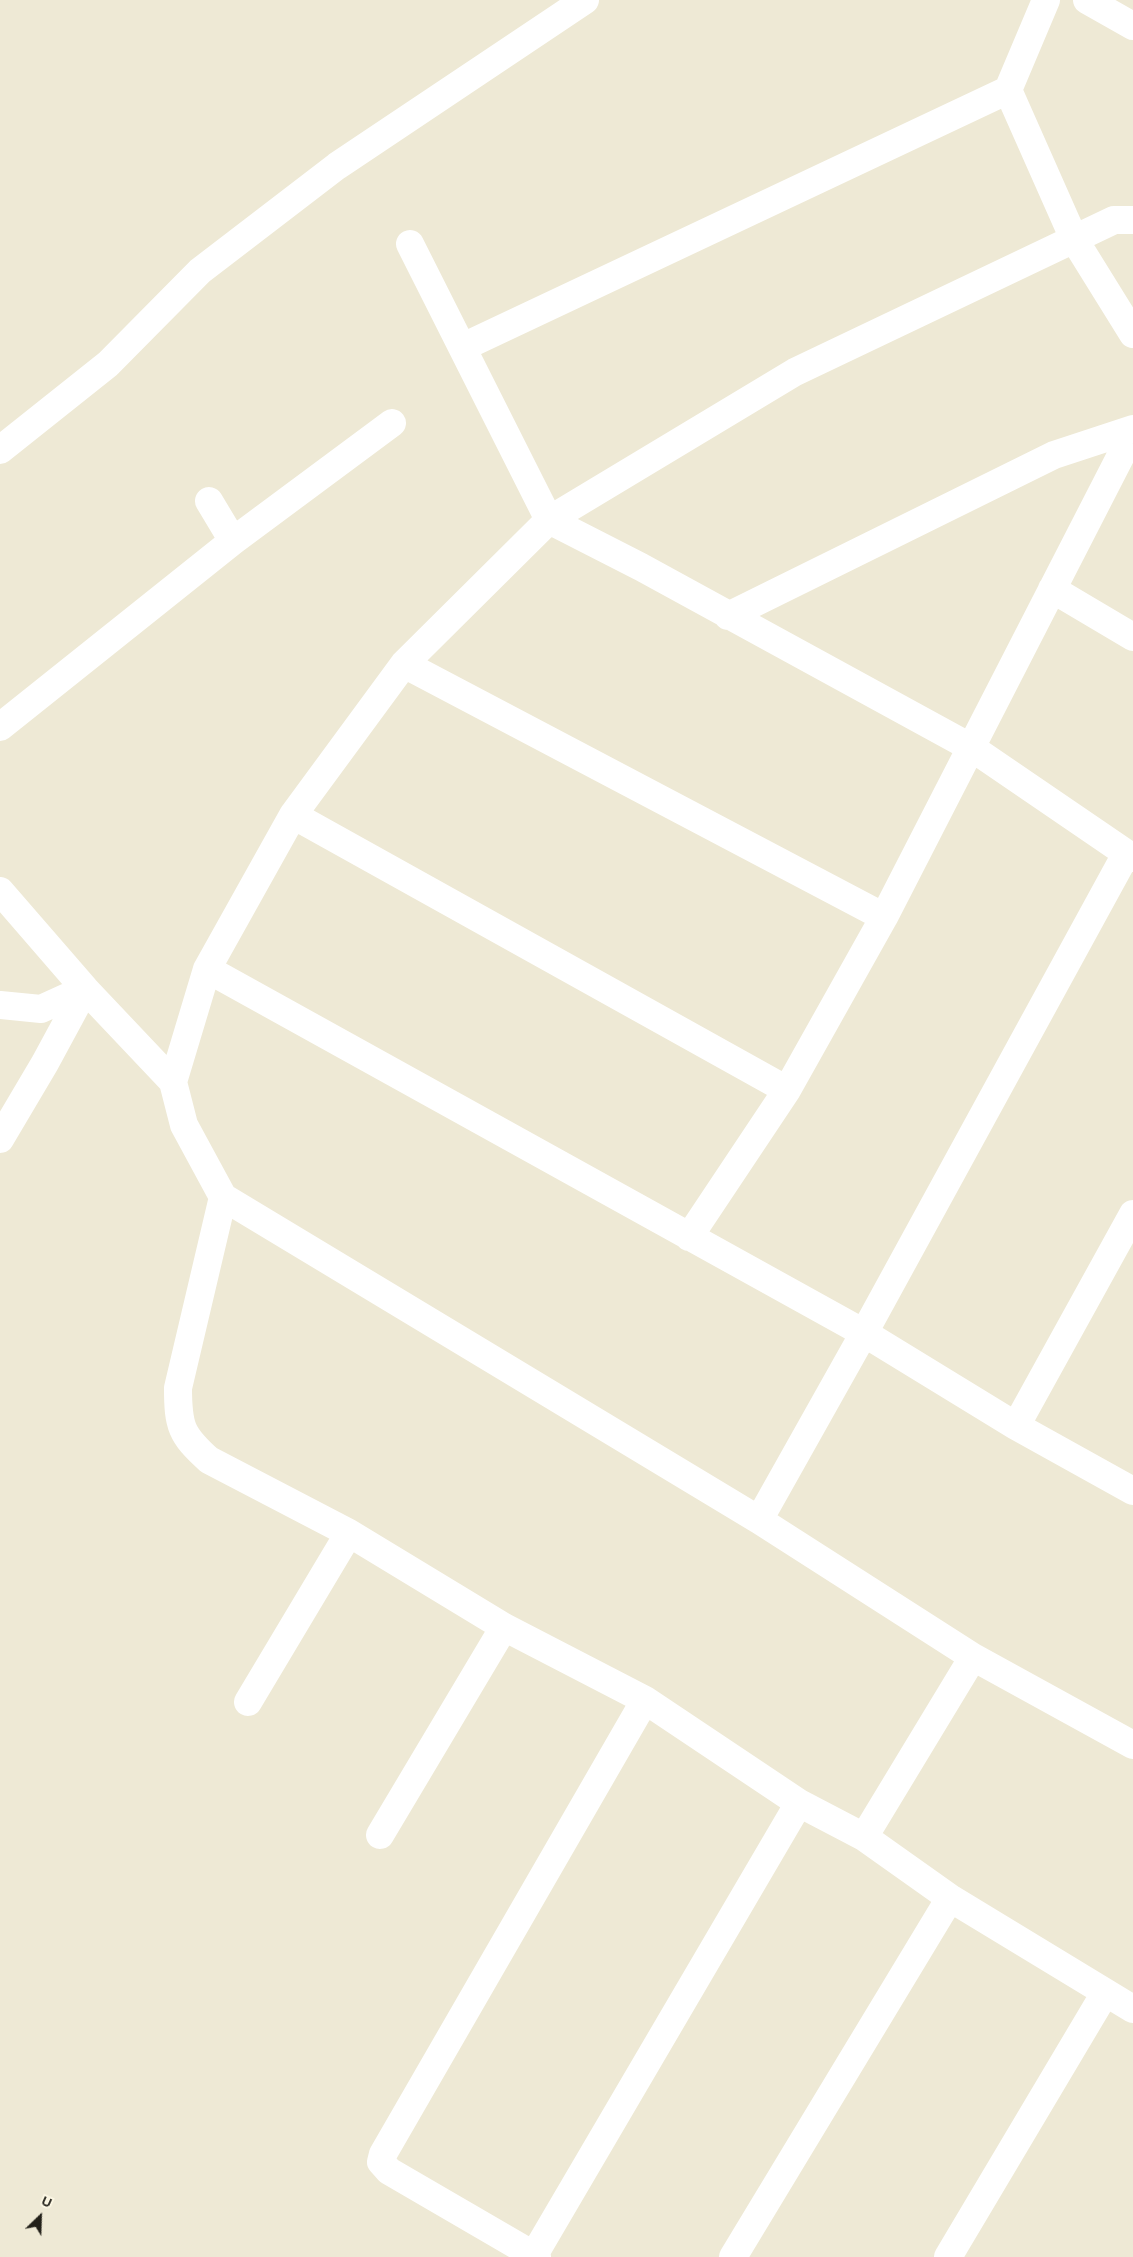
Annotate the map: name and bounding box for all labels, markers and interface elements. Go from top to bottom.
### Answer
north arrow [15,2192,65,2242]
text: U [38,2193,54,2213]

